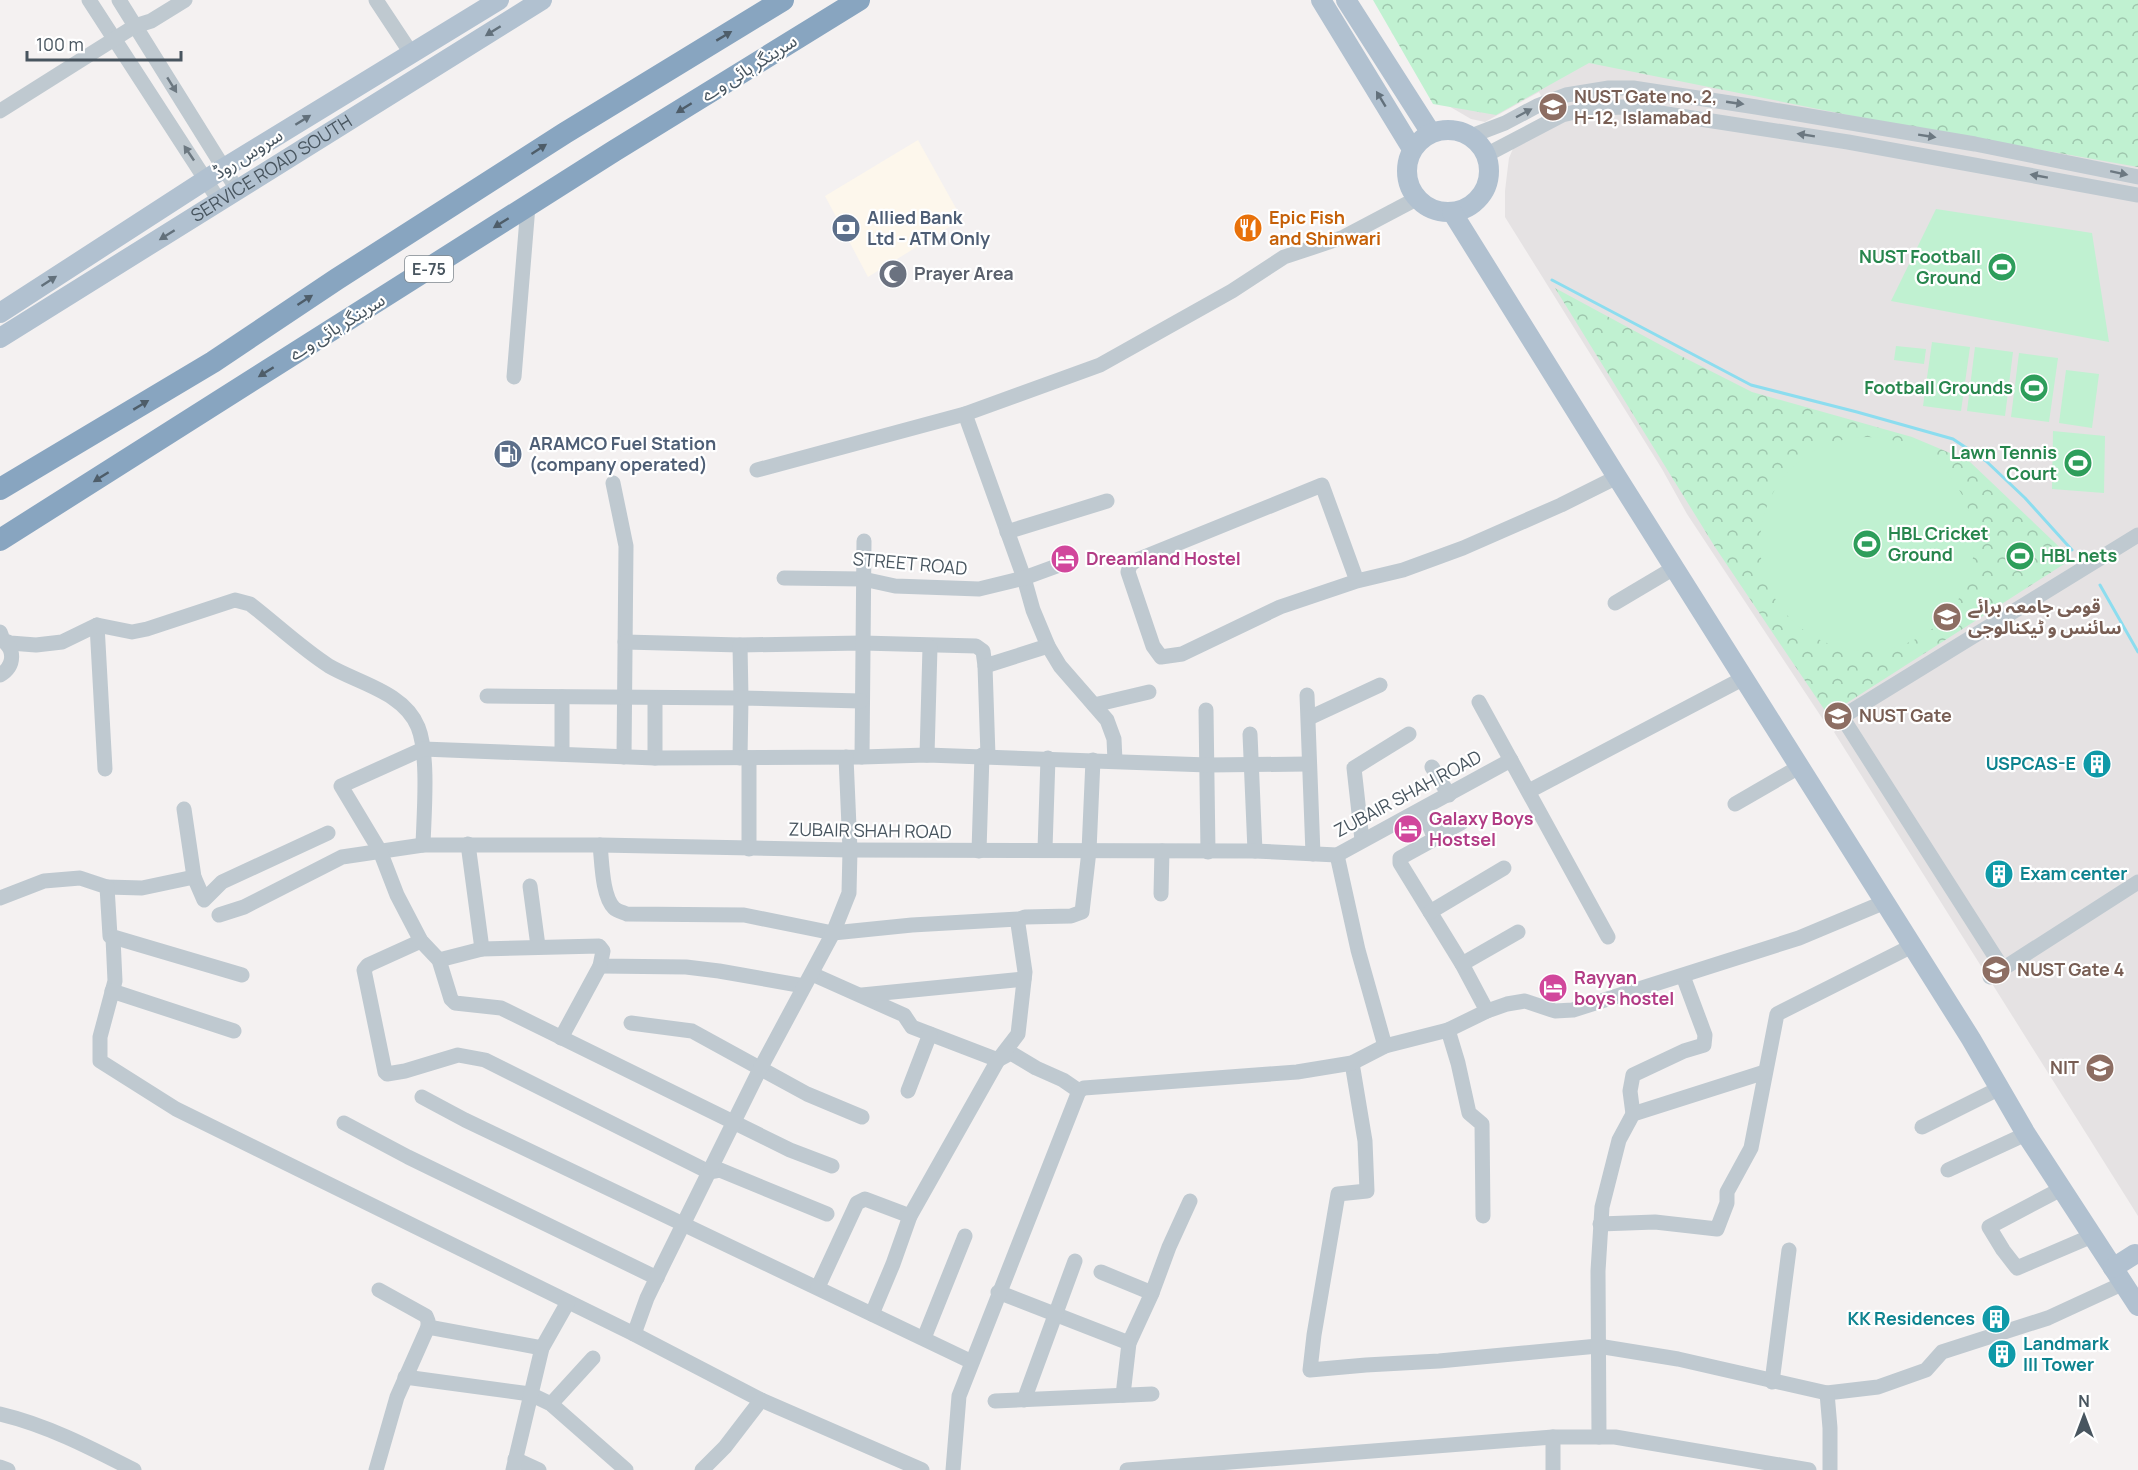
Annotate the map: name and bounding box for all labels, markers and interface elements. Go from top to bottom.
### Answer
scale bar [27,24,182,62]
one-way arrow [485,26,501,37]
street label: سرینگر ہائی وے [696,28,801,106]
one-way arrow [716,31,732,42]
text: 100 m [36,32,84,56]
one-way arrow [166,77,177,93]
place label: NUST Gate no. 2, H-12, Islamabad [1574,84,1718,129]
one-way arrow [1376,91,1387,107]
school or university icon: NUST Gate no. 2, H-12, Islamabad [1537,91,1569,123]
one-way arrow [1725,99,1744,108]
one-way arrow [676,102,692,113]
one-way arrow [1516,108,1533,118]
street label: SERVICE ROAD SOUTH [186,109,356,227]
one-way arrow [295,115,311,126]
street label: سروس روڈ [208,122,287,184]
one-way arrow [1796,130,1815,139]
one-way arrow [1918,132,1937,141]
one-way arrow [531,143,547,155]
one-way arrow [183,145,195,161]
one-way arrow [2109,169,2128,178]
one-way arrow [2030,171,2049,180]
place label: Allied Bank Ltd - ATM Only [867,205,990,250]
place label: Epic Fish and Shinwari [1269,205,1381,250]
bank icon: Allied Bank Ltd - ATM Only [830,212,862,244]
restaurant icon: Epic Fish and Shinwari [1232,212,1264,244]
one-way arrow [493,217,509,228]
one-way arrow [159,229,175,240]
place label: NUST Football Ground [1859,244,1981,289]
sports icon: NUST Football Ground [1986,251,2018,283]
road number: E-75 [405,256,453,282]
mosque icon: Prayer Area [877,258,909,290]
place label: Prayer Area [914,261,1014,285]
one-way arrow [41,276,57,287]
street label: سرینگر ہائی وے [284,287,389,365]
one-way arrow [297,295,313,306]
one-way arrow [258,366,274,378]
sports icon: Football Grounds [2018,372,2050,404]
place label: Football Grounds [1864,375,2013,399]
one-way arrow [132,400,149,410]
place label: ARAMCO Fuel Station (company operated) [529,431,716,476]
fuel station icon: ARAMCO Fuel Station (company operated) [492,438,524,470]
place label: Lawn Tennis Court [1951,440,2057,485]
sports icon: Lawn Tennis Court [2062,447,2094,479]
one-way arrow [93,471,109,482]
place label: HBL Cricket Ground [1888,521,1989,566]
sports icon: HBL Cricket Ground [1851,528,1883,560]
sports icon: HBL nets [2004,540,2036,572]
hotel icon: Dreamland Hostel [1049,543,1081,575]
place label: HBL nets [2041,543,2117,567]
street label: STREET ROAD [852,546,968,580]
place label: Dreamland Hostel [1086,546,1241,570]
place label: قومی جامعہ برائے سائنس و ٹیکنالوجی [1968,594,2122,639]
school or university icon: قومی جامعہ برائے سائنس و ٹیکنالوجی [1931,601,1963,633]
school or university icon: NUST Gate [1822,700,1854,732]
place label: NUST Gate [1859,703,1952,727]
street label: ZUBAIR SHAH ROAD [1330,744,1485,842]
building icon: USPCAS-E [2081,748,2113,780]
place label: USPCAS-E [1986,751,2076,775]
place label: Galaxy Boys Hostsel [1429,806,1534,851]
hotel icon: Galaxy Boys Hostsel [1392,813,1424,845]
street label: ZUBAIR SHAH ROAD [788,817,952,843]
building icon: Exam center [1983,858,2015,890]
place label: Exam center [2020,861,2128,885]
school or university icon: NUST Gate 4 [1980,954,2012,986]
place label: NUST Gate 4 [2017,957,2124,981]
place label: Rayyan boys hostel [1574,965,1674,1010]
hotel icon: Rayyan boys hostel [1537,972,1569,1004]
school or university icon: NIT [2084,1052,2116,1084]
place label: NIT [2050,1055,2079,1079]
building icon: KK Residences [1980,1303,2012,1335]
place label: KK Residences [1848,1306,1975,1330]
place label: Landmark III Tower [2023,1331,2110,1376]
building icon: Landmark III Tower [1986,1338,2018,1370]
north arrow [2054,1386,2114,1446]
text: N [2078,1390,2090,1412]

